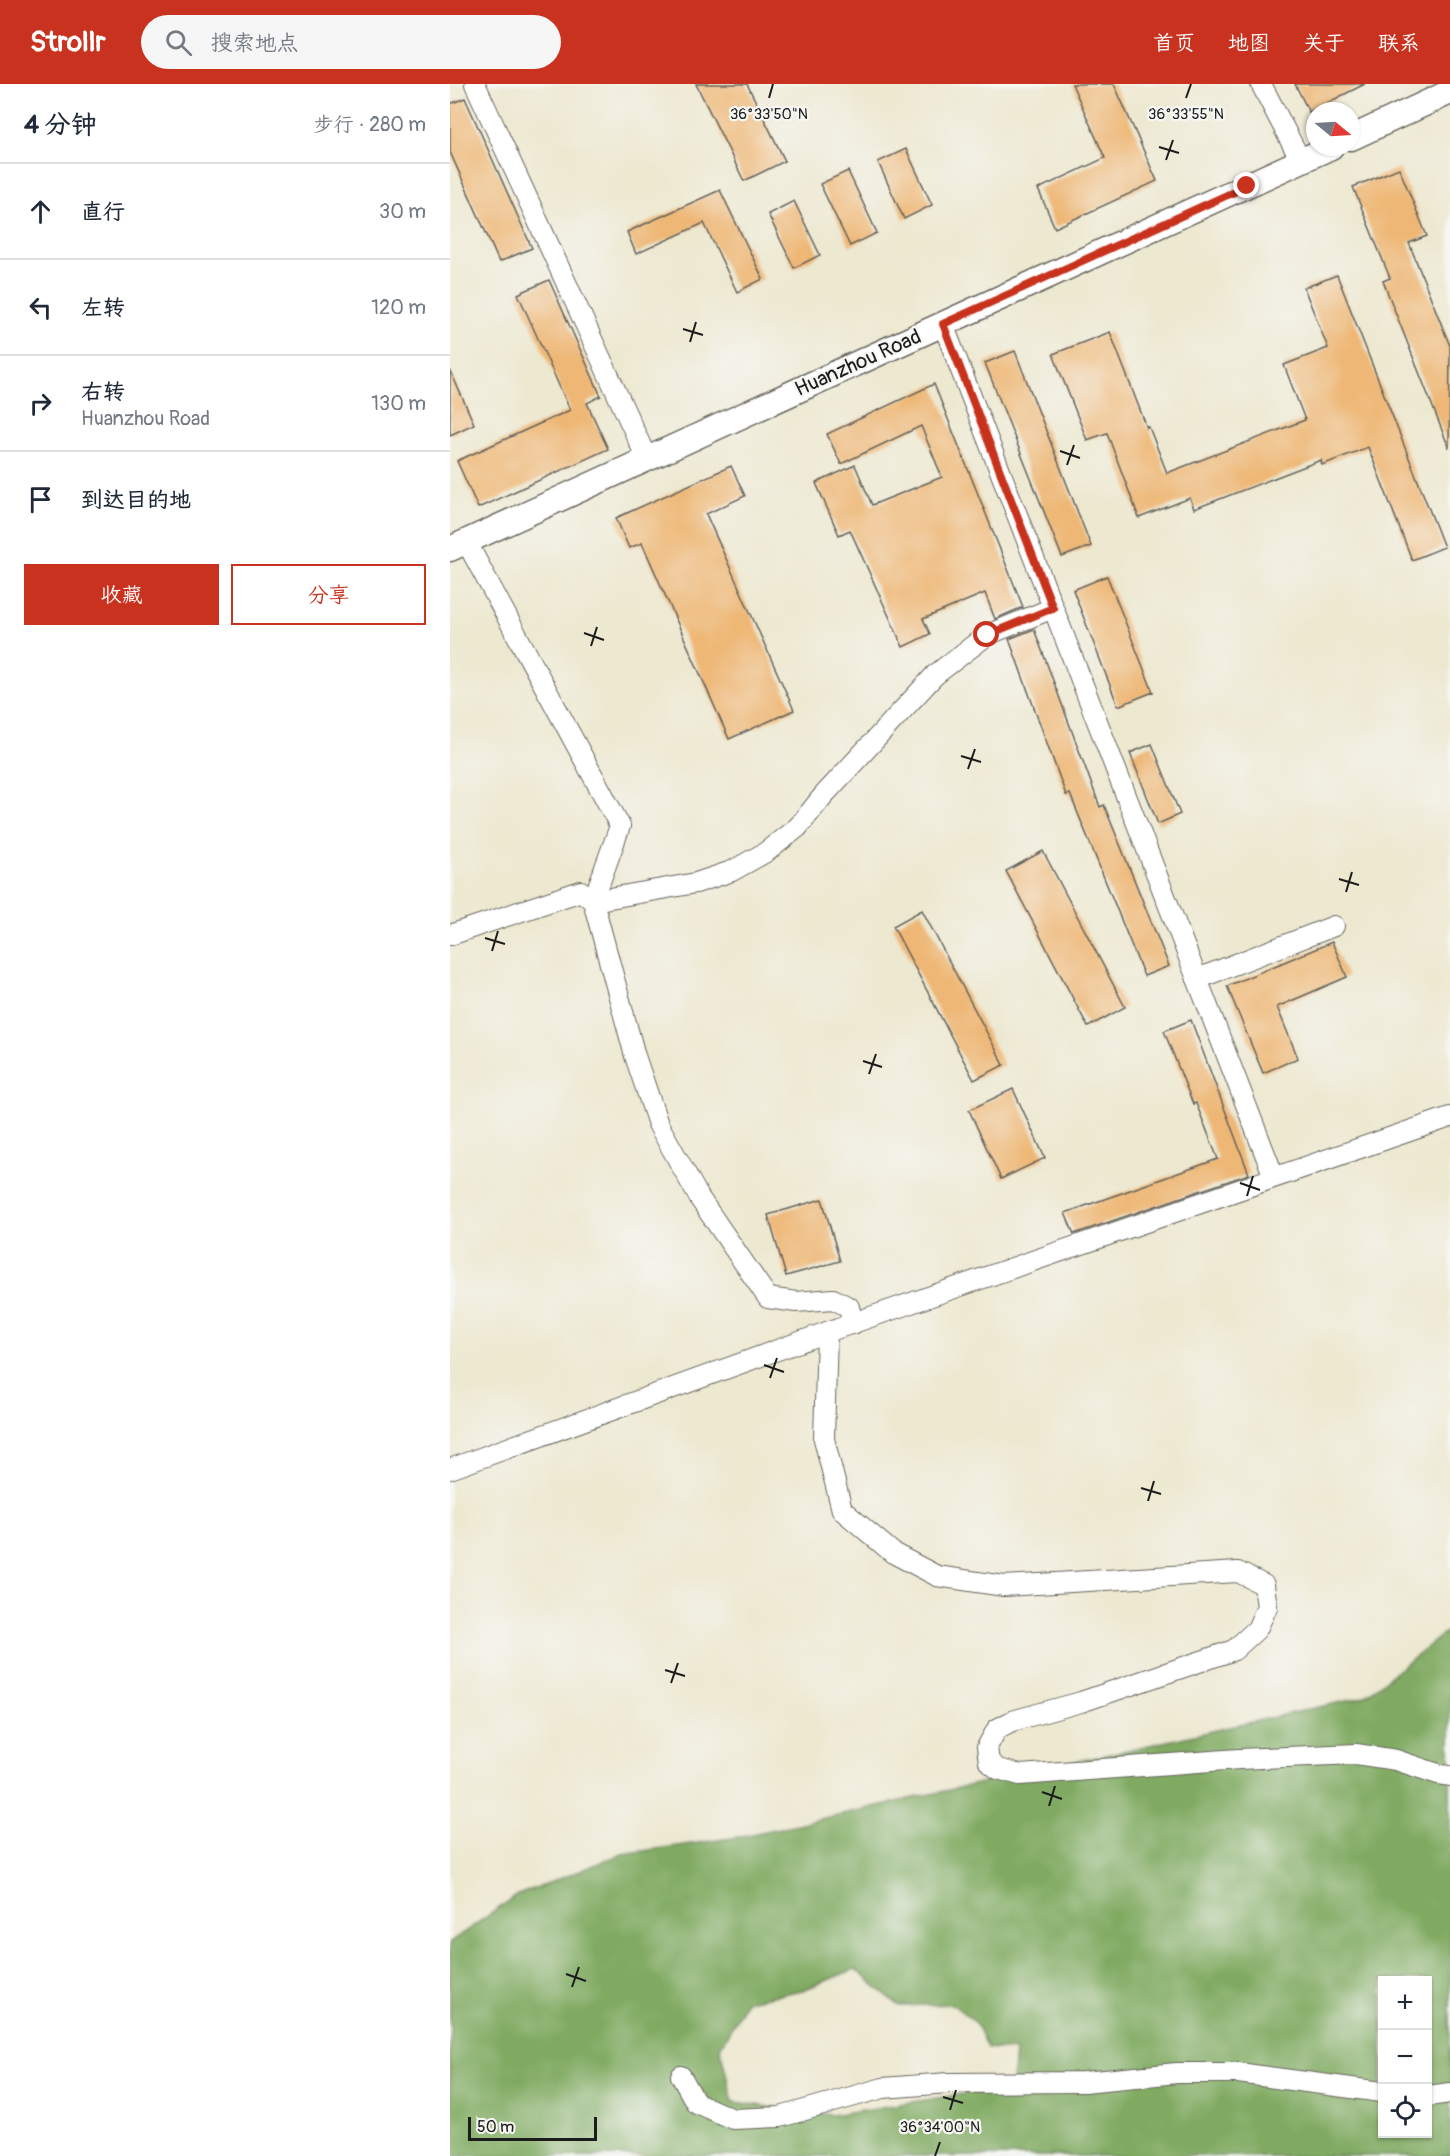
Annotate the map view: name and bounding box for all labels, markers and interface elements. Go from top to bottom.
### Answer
search box [141,15,561,69]
text: Strollr [30,25,105,60]
icon: search [162,26,195,59]
text: 搜索地点 [210,29,298,57]
text: 首页 [1153,30,1195,57]
text: 地图 [1228,30,1270,57]
text: 关于 [1303,30,1345,57]
text: 联系 [1378,30,1420,57]
north arrow [1306,102,1360,156]
text: 36°33'50"N [730,105,808,124]
text: 36°33'55"N [1148,105,1224,124]
text: 4 分钟 [24,109,97,141]
text: 步行 · 280 m [314,112,426,137]
route end [1233,172,1259,198]
icon: ahead [24,195,57,228]
text: 直行 [81,198,125,226]
text: 30 m [379,199,426,224]
icon: left [24,291,57,324]
text: 左转 [81,294,125,322]
text: 120 m [371,295,426,320]
street label: Huanzhou Road [791,323,925,403]
text: 右转 [81,378,125,406]
icon: right [24,387,57,420]
text: 130 m [371,391,426,416]
text: Huanzhou Road [81,406,210,431]
icon: arrive [24,483,57,516]
text: 到达目的地 [81,486,191,514]
button: 收藏 [24,564,219,625]
button: 分享 [231,564,426,625]
route start [973,621,999,647]
map controls [1378,1976,1432,2138]
button: + [1378,1976,1432,2030]
button: − [1378,2030,1432,2084]
button: locate [1378,2084,1432,2138]
scale bar [468,2114,597,2142]
text: 50 m [477,2117,514,2137]
text: 36°34'00"N [900,2118,980,2137]

